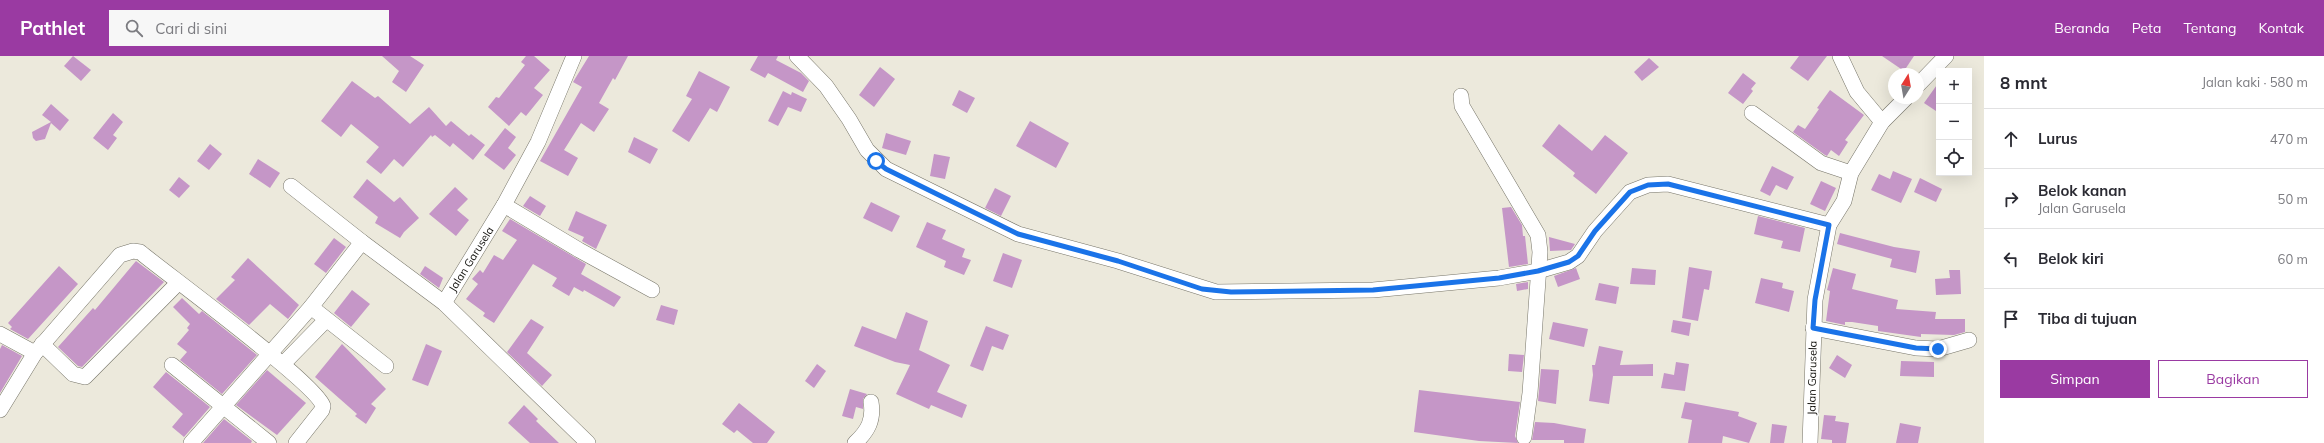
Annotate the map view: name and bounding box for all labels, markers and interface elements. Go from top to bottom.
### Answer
search box [109,10,389,46]
text: Pathlet [20,16,85,40]
icon: search [123,17,145,39]
text: Cari di sini [155,19,227,38]
text: Beranda [2054,19,2110,37]
text: Peta [2132,19,2161,37]
text: Tentang [2183,19,2237,37]
text: Kontak [2259,19,2304,37]
north arrow [1888,68,1924,104]
map controls [1936,68,1972,176]
button: + [1936,68,1972,104]
text: 8 mnt [2000,72,2047,93]
text: Jalan kaki · 580 m [2202,74,2308,90]
button: − [1936,104,1972,140]
icon: ahead [2000,128,2022,150]
text: Lurus [2038,129,2078,148]
text: 470 m [2270,131,2308,147]
button: locate [1936,140,1972,176]
route start [867,152,885,170]
text: Belok kanan [2038,181,2127,200]
icon: right [2000,188,2022,210]
text: 50 m [2278,191,2308,207]
text: Jalan Garusela [2038,200,2126,216]
street label: Jalan Garusela [445,224,497,294]
icon: left [2000,248,2022,270]
text: Belok kiri [2038,249,2104,268]
text: 60 m [2278,251,2308,267]
icon: arrive [2000,308,2022,330]
text: Tiba di tujuan [2038,309,2137,328]
route end [1929,340,1947,358]
street label: Jalan Garusela [1804,341,1820,415]
button: Simpan [2000,360,2150,398]
button: Bagikan [2158,360,2308,398]

